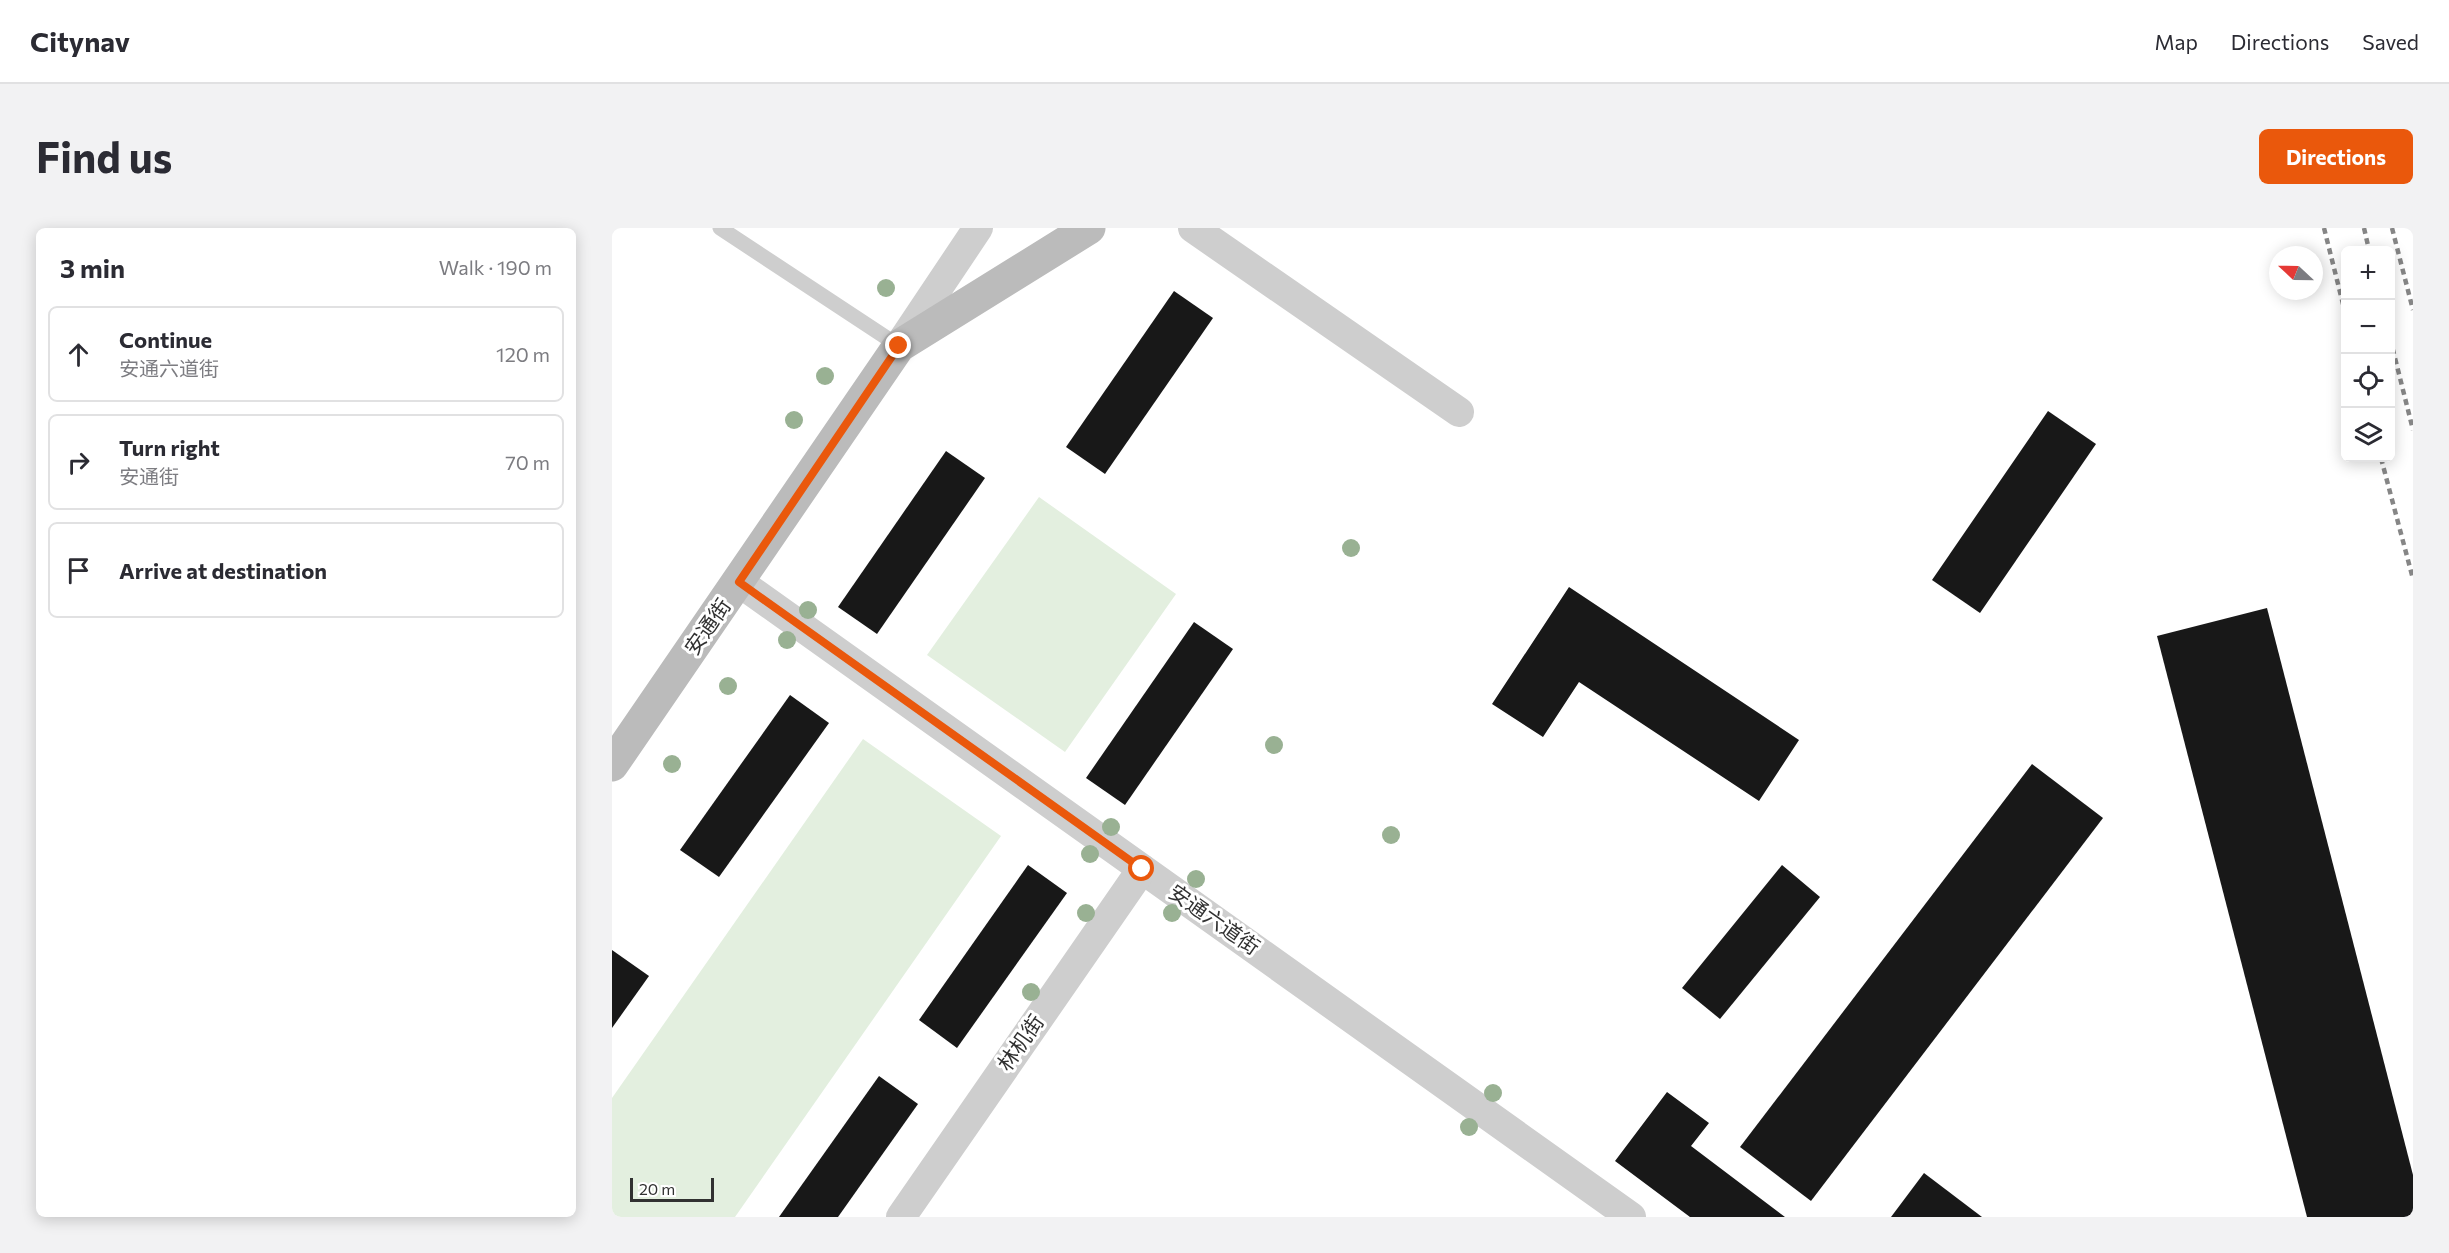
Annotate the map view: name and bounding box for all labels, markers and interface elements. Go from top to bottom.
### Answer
text: Citynav [30,24,130,58]
text: Map [2155,29,2198,54]
text: Directions [2231,29,2329,54]
text: Saved [2362,29,2419,54]
button: Directions [2259,129,2413,184]
text: Find us [36,130,172,182]
north arrow [2269,246,2323,300]
map controls [2341,246,2395,462]
button: + [2341,246,2395,300]
text: 3 min [60,252,125,283]
text: Walk · 190 m [439,255,552,279]
button: − [2341,300,2395,354]
text: Continue [119,326,212,353]
route end [885,332,911,358]
icon: ahead [62,338,95,371]
text: 120 m [496,342,550,366]
button: locate [2341,354,2395,408]
text: 安通六道街 [119,356,219,380]
button: layers [2341,408,2395,462]
text: Turn right [119,434,220,461]
icon: right [62,446,95,479]
text: 70 m [505,450,550,474]
text: 安通街 [119,464,179,488]
icon: arrive [62,554,95,587]
text: Arrive at destination [119,557,327,584]
street label: 安通街 [678,593,735,659]
route start [1128,855,1154,881]
street label: 安通六道街 [1165,878,1265,959]
street label: 林机街 [991,1009,1048,1075]
scale bar [630,1175,714,1202]
text: 20 m [639,1179,675,1198]

